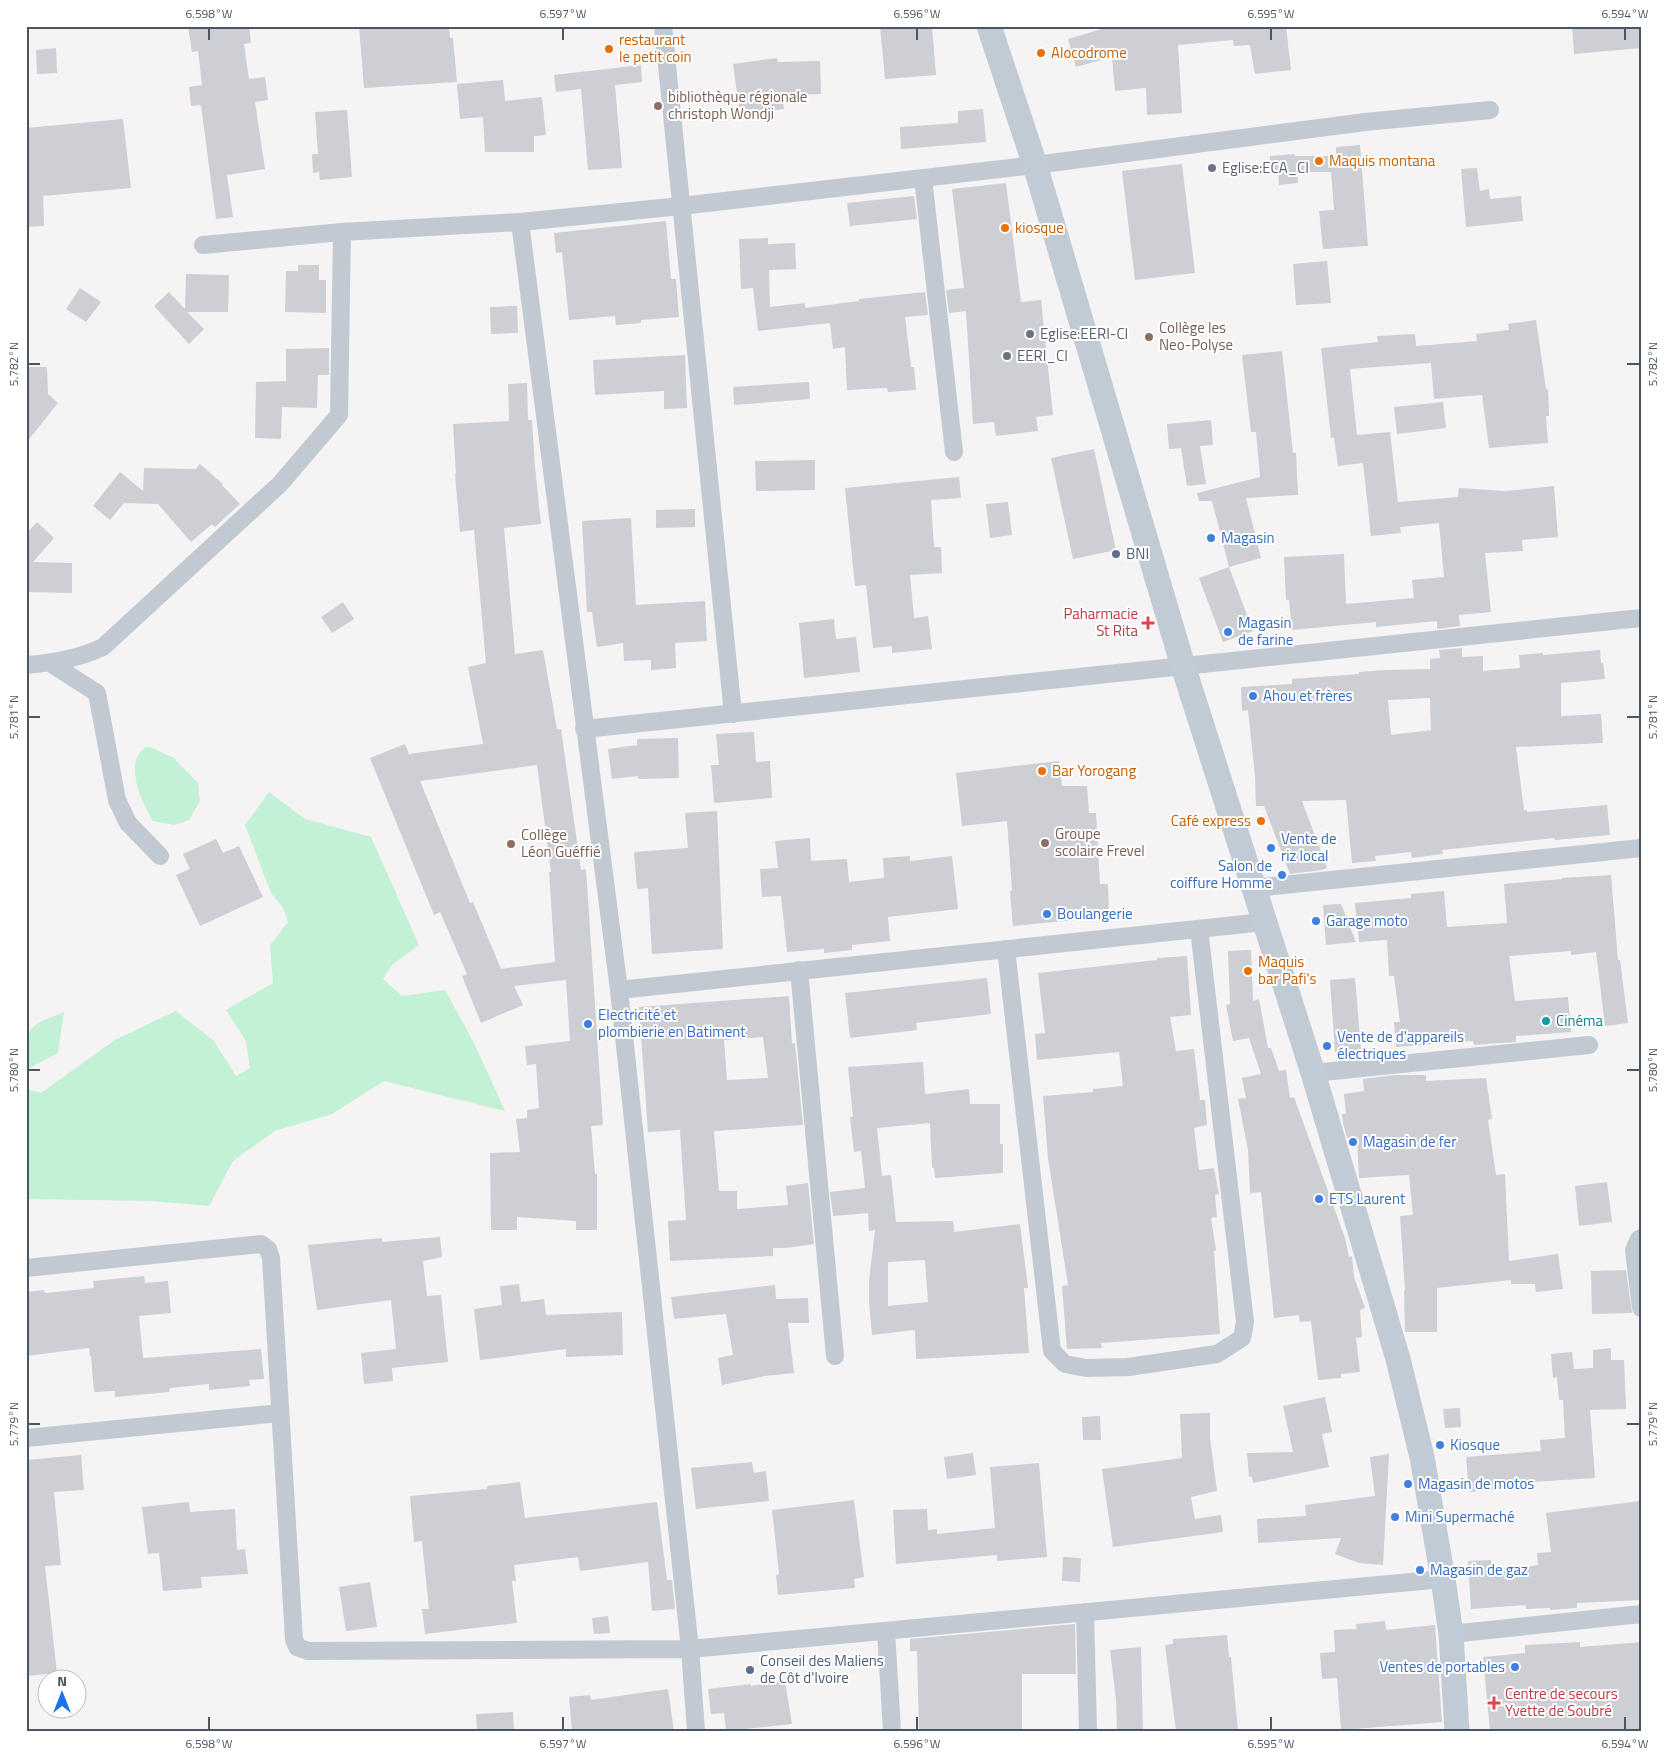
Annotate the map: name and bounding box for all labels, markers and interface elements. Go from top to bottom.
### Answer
text: 6.598°W [186,4,233,23]
text: 6.597°W [540,4,587,23]
text: 6.596°W [894,4,941,23]
text: 6.595°W [1248,4,1295,23]
text: 6.594°W [1602,4,1649,23]
place label: restaurant le petit coin [619,28,692,68]
place label: Alocodrome [1051,41,1127,64]
marker: restaurant le petit coin [603,43,615,55]
marker: Alocodrome [1035,47,1047,59]
place label: bibliothèque régionale christoph Wondji [668,85,807,125]
marker: bibliothèque régionale christoph Wondji [652,100,664,112]
place label: Maquis montana [1329,149,1436,172]
marker: Maquis montana [1313,155,1325,167]
place label: Eglise:ECA_CI [1222,156,1309,179]
marker: Eglise:ECA_CI [1206,162,1218,174]
place label: kiosque [1015,216,1064,239]
marker: kiosque [999,222,1011,234]
place label: Collège les Neo-Polyse [1159,316,1233,356]
place label: Eglise:EERI-CI [1040,322,1128,345]
marker: Eglise:EERI-CI [1024,328,1036,340]
marker: Collège les Neo-Polyse [1143,331,1155,343]
text: 5.782°N [4,342,23,386]
text: 5.782°N [1643,342,1662,386]
place label: EERI_CI [1017,344,1068,367]
marker: EERI_CI [1001,350,1013,362]
place label: Magasin [1221,526,1275,549]
marker: Magasin [1205,532,1217,544]
place label: BNI [1126,542,1149,565]
marker: BNI [1110,548,1122,560]
place label: Paharmacie St Rita [1063,602,1138,642]
place label: Magasin de farine [1238,611,1293,651]
marker: Paharmacie St Rita [1142,617,1154,629]
marker: Magasin de farine [1222,626,1234,638]
place label: Ahou et frères [1263,684,1352,707]
marker: Ahou et frères [1247,690,1259,702]
text: 5.781°N [4,695,23,739]
text: 5.781°N [1643,695,1662,739]
place label: Bar Yorogang [1052,759,1136,782]
marker: Bar Yorogang [1036,765,1048,777]
place label: Café express [1171,809,1251,832]
marker: Café express [1255,815,1267,827]
place label: Groupe scolaire Frevel [1055,822,1145,862]
place label: Collège Léon Guéffié [521,823,601,863]
place label: Vente de riz local [1281,827,1337,867]
marker: Groupe scolaire Frevel [1039,837,1051,849]
marker: Collège Léon Guéffié [505,838,517,850]
marker: Vente de riz local [1265,842,1277,854]
place label: Salon de coiffure Homme [1170,854,1272,894]
marker: Salon de coiffure Homme [1276,869,1288,881]
place label: Boulangerie [1057,902,1133,925]
marker: Boulangerie [1041,908,1053,920]
place label: Garage moto [1326,909,1408,932]
marker: Garage moto [1310,915,1322,927]
place label: Maquis bar Pafi's [1258,950,1317,990]
marker: Maquis bar Pafi's [1242,965,1254,977]
place label: Electricité et plombierie en Batiment [598,1003,746,1043]
place label: Cinéma [1556,1009,1604,1032]
marker: Cinéma [1540,1015,1552,1027]
marker: Electricité et plombierie en Batiment [582,1018,594,1030]
place label: Vente de d'appareils électriques [1337,1025,1464,1065]
marker: Vente de d'appareils électriques [1321,1040,1333,1052]
text: 5.780°N [4,1048,23,1092]
text: 5.780°N [1643,1048,1662,1092]
place label: Magasin de fer [1363,1130,1456,1153]
marker: Magasin de fer [1347,1136,1359,1148]
place label: ETS Laurent [1329,1187,1406,1210]
marker: ETS Laurent [1313,1193,1325,1205]
text: 5.779°N [4,1402,23,1446]
text: 5.779°N [1643,1402,1662,1446]
place label: Kiosque [1450,1433,1500,1456]
marker: Kiosque [1434,1439,1446,1451]
place label: Magasin de motos [1418,1472,1534,1495]
marker: Magasin de motos [1402,1478,1414,1490]
place label: Mini Supermaché [1405,1505,1515,1528]
marker: Mini Supermaché [1389,1511,1401,1523]
place label: Magasin de gaz [1430,1558,1528,1581]
marker: Magasin de gaz [1414,1564,1426,1576]
place label: Conseil des Maliens de Côt d'Ivoire [760,1649,884,1689]
place label: Ventes de portables [1380,1655,1505,1678]
marker: Ventes de portables [1509,1661,1521,1673]
marker: Conseil des Maliens de Côt d'Ivoire [744,1664,756,1676]
north arrow [38,1670,88,1720]
text: N [57,1670,67,1691]
place label: Centre de secours Yvette de Soubré [1505,1682,1618,1722]
marker: Centre de secours Yvette de Soubré [1487,1696,1501,1710]
text: 6.598°W [186,1734,233,1753]
text: 6.597°W [540,1734,587,1753]
text: 6.596°W [894,1734,941,1753]
text: 6.595°W [1248,1734,1295,1753]
text: 6.594°W [1602,1734,1649,1753]

